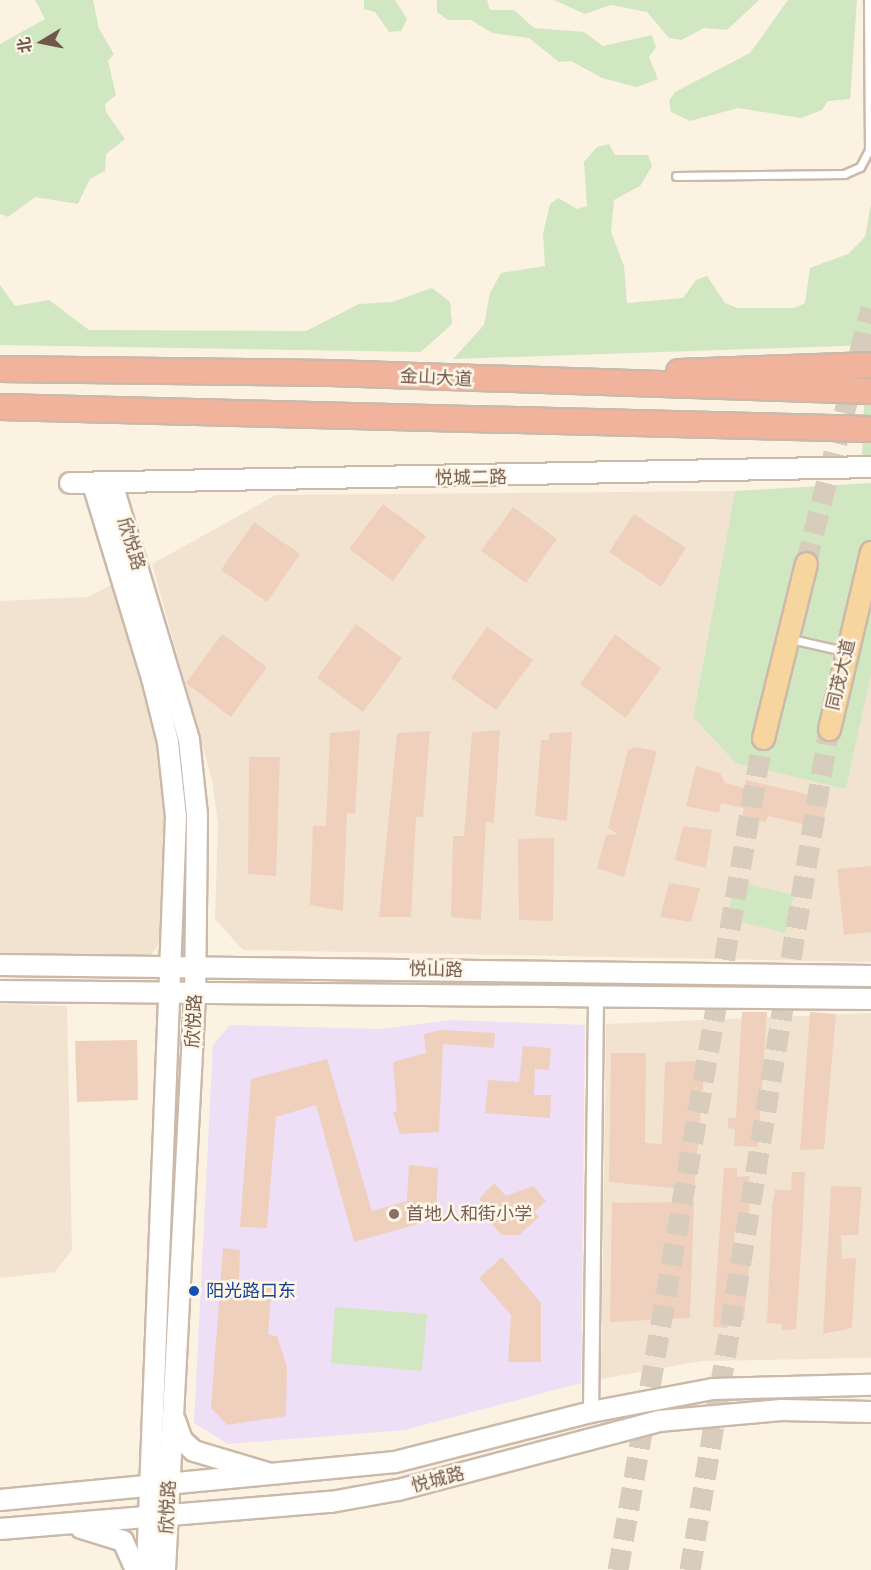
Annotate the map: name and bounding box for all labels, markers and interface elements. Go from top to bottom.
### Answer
north arrow [12,12,72,72]
text: 北 [13,36,36,55]
street label: 金山大道 [399,365,473,391]
street label: 悦城二路 [435,467,507,489]
street label: 欣悦路 [113,515,149,573]
street label: 同茂大道 [822,637,860,713]
street label: 悦山路 [409,959,463,981]
street label: 欣悦路 [182,993,206,1049]
place label: 首地人和街小学 [406,1203,532,1225]
marker: 首地人和街小学 [387,1207,401,1221]
place label: 阳光路口东 [206,1280,296,1302]
marker: 阳光路口东 [187,1284,201,1298]
street label: 悦城路 [409,1463,467,1497]
street label: 欣悦路 [156,1479,180,1535]

